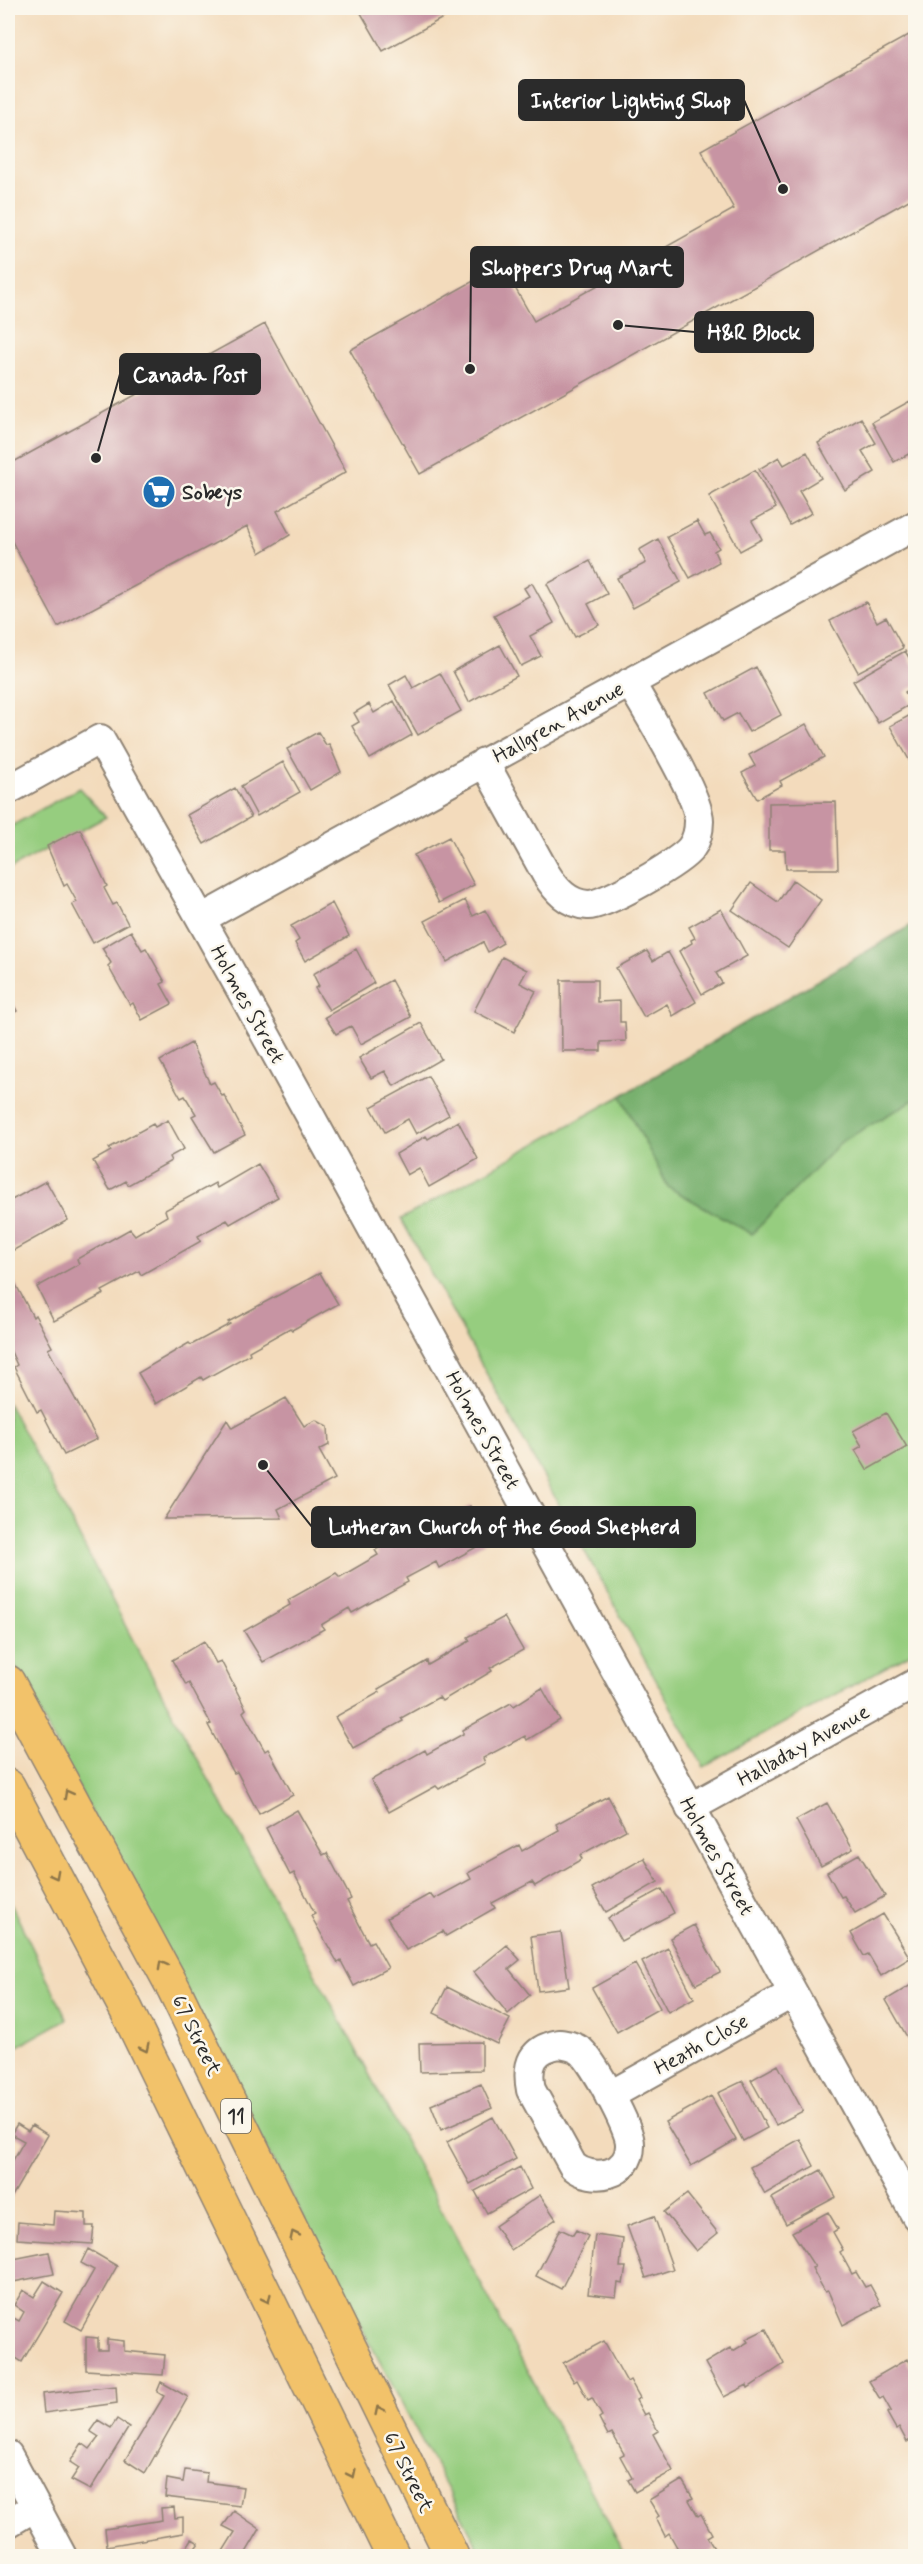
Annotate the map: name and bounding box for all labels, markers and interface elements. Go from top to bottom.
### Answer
callout: Interior Lighting Shop [519,80,744,120]
text: Interior Lighting Shop [531,88,732,120]
callout: Shoppers Drug Mart [471,247,683,287]
text: Shoppers Drug Mart [481,255,674,284]
callout: H&R Block [695,312,813,352]
text: H&R Block [707,320,801,348]
callout: Canada Post [120,354,260,394]
text: Canada Post [132,362,248,390]
supermarket icon: Sobeys [141,474,177,510]
place label: Sobeys [182,479,243,507]
street label: Hallgren Avenue [488,675,629,771]
street label: Holmes Street [203,940,291,1069]
street label: Holmes Street [438,1366,526,1495]
callout: Lutheran Church of the Good Shepherd [312,1507,695,1547]
text: Lutheran Church of the Good Shepherd [328,1514,680,1542]
street label: Halladay Avenue [732,1698,875,1794]
one-way arrow [64,1790,75,1800]
street label: Holmes Street [672,1792,760,1921]
one-way arrow [48,1868,59,1879]
one-way arrow [158,1961,169,1972]
street label: 67 Street [164,1990,228,2081]
street label: Heath Close [649,2007,754,2082]
one-way arrow [137,2041,149,2052]
road number: 11 [221,2099,251,2133]
one-way arrow [289,2230,301,2241]
one-way arrow [259,2292,271,2303]
one-way arrow [374,2406,386,2417]
street label: 67 Street [376,2427,440,2518]
one-way arrow [345,2467,356,2478]

